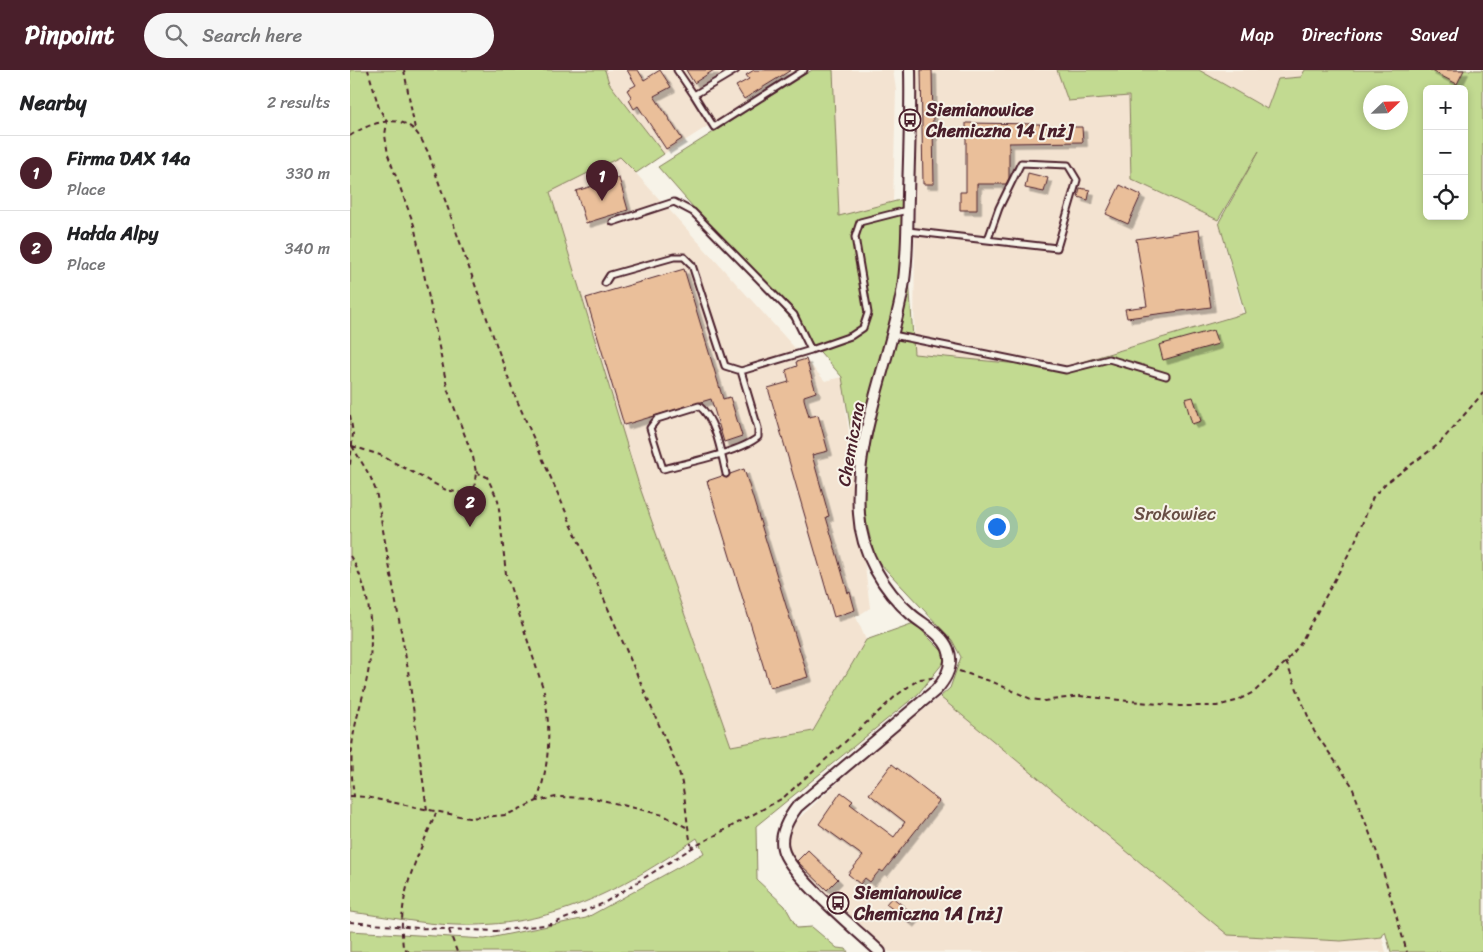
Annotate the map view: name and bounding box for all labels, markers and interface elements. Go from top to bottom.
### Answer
search box [144,13,494,58]
text: Pinpoint [25,14,114,56]
text: Search here [202,19,302,52]
text: Map [1241,19,1274,51]
text: Directions [1302,19,1383,51]
text: Saved [1411,19,1458,51]
icon: search [162,21,190,49]
text: Nearby [20,84,86,122]
north arrow [1363,85,1408,130]
map controls [1423,85,1468,220]
button: + [1423,85,1468,130]
text: 2 results [267,88,330,117]
place label: Siemianowice Chemiczna 14 [nż] [925,94,1075,147]
bus stop icon: Siemianowice Chemiczna 14 [nż] [898,108,922,132]
button: − [1423,130,1468,175]
text: Firma DAX 14a [67,142,190,175]
text: 1 [33,159,39,188]
text: 330 m [286,159,330,188]
pin: 1 [586,160,618,201]
text: Place [67,175,106,204]
button: locate [1423,175,1468,220]
text: Hałda Alpy [67,217,158,250]
text: 2 [31,234,41,263]
text: 340 m [285,234,330,263]
text: Place [67,250,106,279]
street label: Chemiczna [828,399,874,489]
pin: 2 [454,486,486,527]
park label: Srokowiec [1134,498,1216,530]
your location [984,514,1010,540]
place label: Siemianowice Chemiczna 1A [nż] [853,877,1003,930]
bus stop icon: Siemianowice Chemiczna 1A [nż] [826,891,850,915]

